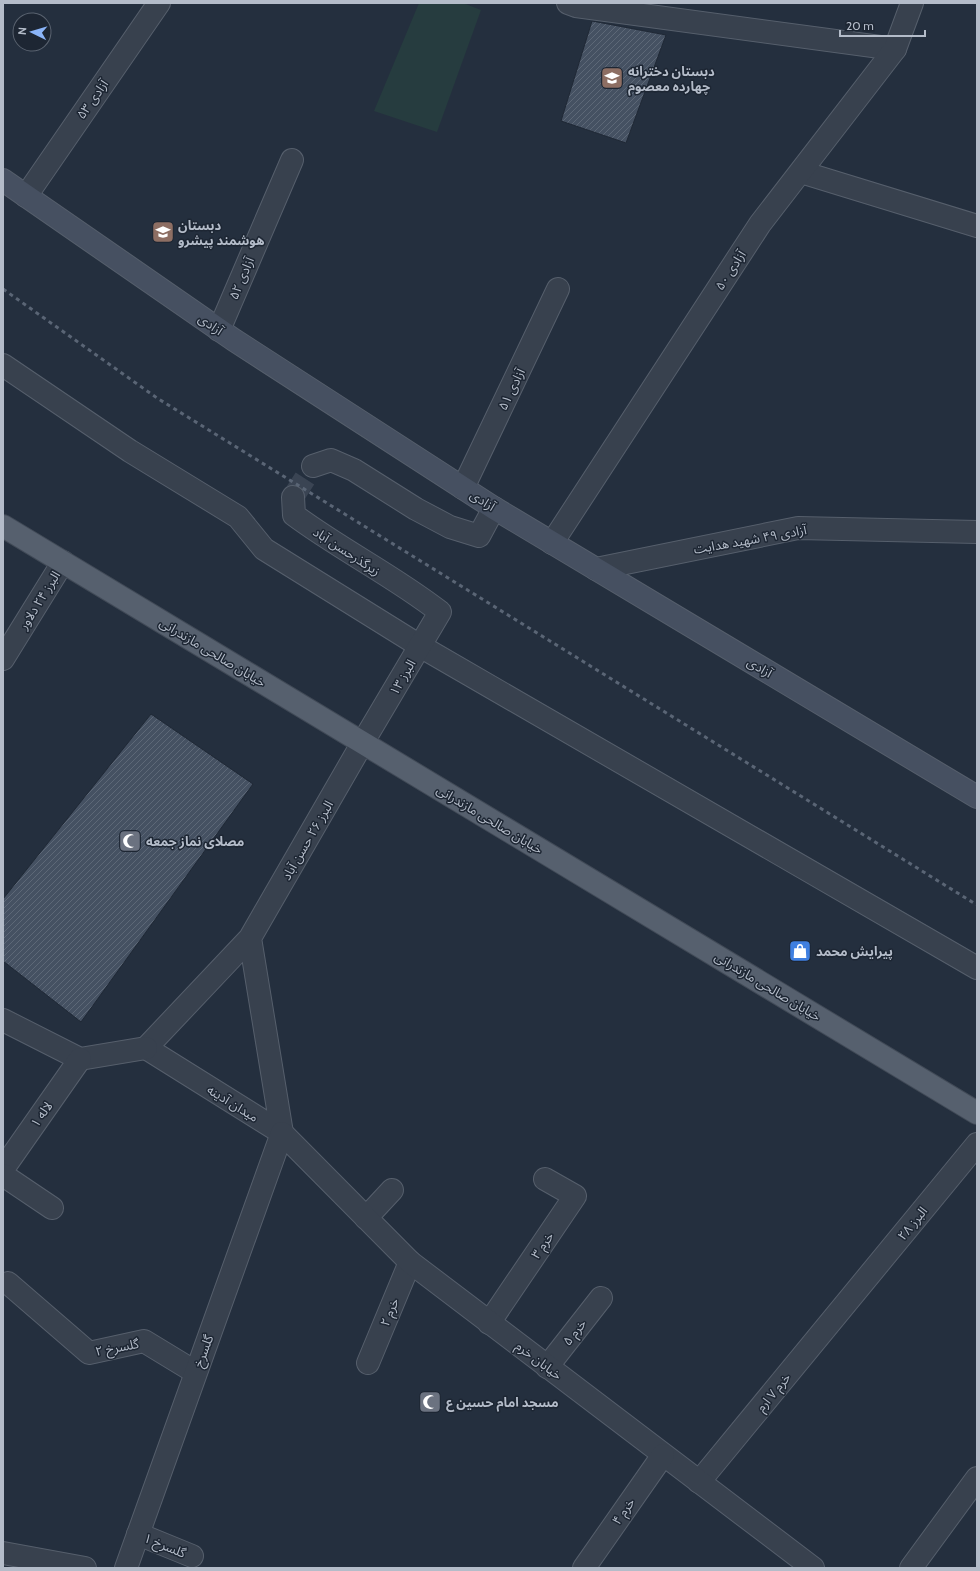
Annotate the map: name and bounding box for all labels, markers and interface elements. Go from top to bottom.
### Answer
north arrow [12,12,52,52]
scale bar [840,12,925,38]
text: 20 m [846,18,874,33]
text: N [15,27,29,36]
place label: دبستان دخترانه چهارده معصوم [628,63,715,96]
school or university icon: دبستان دخترانه چهارده معصوم [599,65,625,91]
street label: آزادی ۵۳ [73,75,113,122]
place label: دبستان هوشمند پیشرو [178,217,265,249]
school or university icon: دبستان هوشمند پیشرو [150,219,176,245]
street label: آزادی ۵۰ [711,246,750,294]
street label: آزادی ۵۲ [225,253,258,302]
street label: آزادی [195,310,227,340]
street label: آزادی ۵۱ [494,364,529,413]
street label: آزادی [467,486,500,515]
street label: آزادی ۴۹ شهید هدایت [692,521,809,558]
street label: زیرگذرحسن آباد [310,523,384,580]
street label: البرز ۲۴ دلاور [14,568,63,633]
street label: خیابان صالحی مازندرانی [156,614,269,691]
street label: آزادی [744,653,777,682]
street label: البرز ۱۳ [385,656,419,698]
street label: خیابان صالحی مازندرانی [433,781,546,858]
street label: البرز ۲۶ حسن آباد [278,797,337,883]
mosque icon: مصلای نماز جمعه [117,828,143,854]
place label: مصلای نماز جمعه [146,833,244,849]
shop icon: پیرایش محمد [787,938,813,964]
place label: پیرایش محمد [816,943,893,960]
street label: خیابان صالحی مازندرانی [711,948,824,1025]
street label: میدان آدینه [204,1081,262,1126]
street label: لاله ۱ [27,1098,55,1130]
street label: البرز ۲۸ [894,1203,930,1243]
street label: خرم ۳ [527,1228,559,1263]
street label: خرم ۲ [376,1295,404,1329]
street label: خرم ۵ [559,1315,591,1350]
street label: گلسرخ [190,1332,219,1371]
street label: گلسرخ ۲ [94,1335,141,1362]
street label: خیابان خرم [511,1337,566,1384]
street label: خرم ۷ ارم [752,1369,795,1416]
mosque icon: مسجد امام حسین ع [417,1389,443,1415]
place label: مسجد امام حسین ع [446,1394,559,1412]
street label: خرم ۴ [608,1494,640,1529]
street label: گلسرخ ۱ [140,1529,189,1564]

